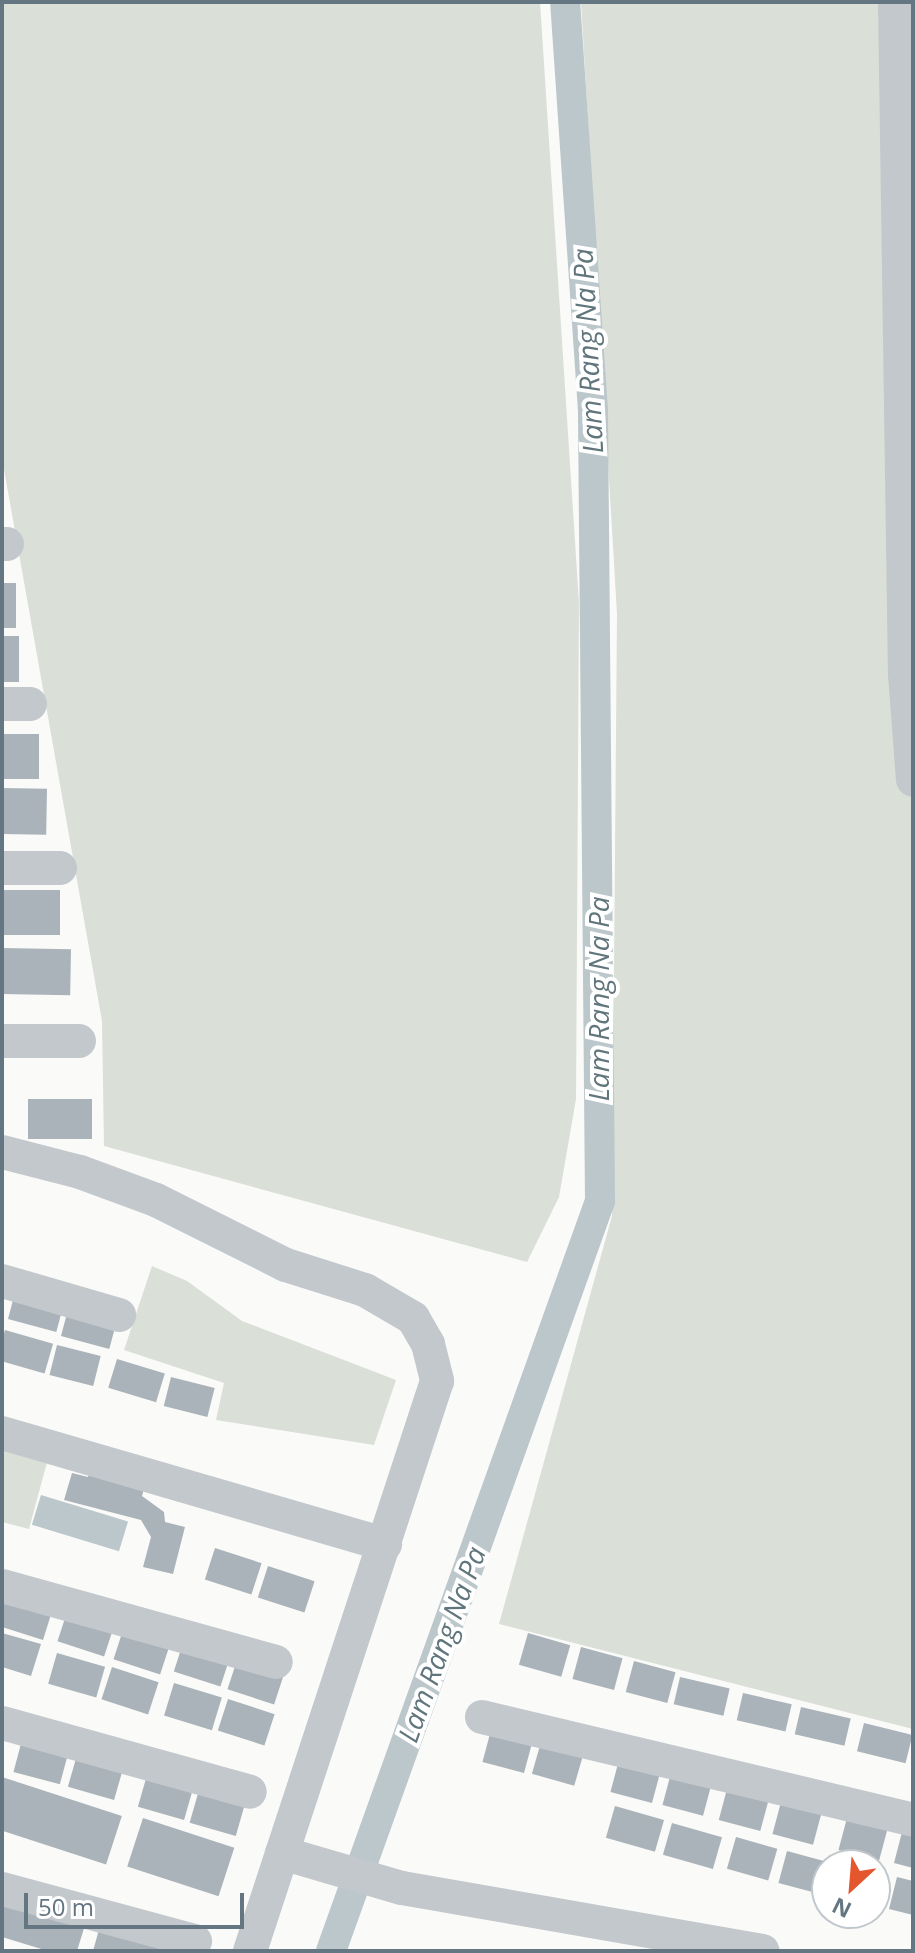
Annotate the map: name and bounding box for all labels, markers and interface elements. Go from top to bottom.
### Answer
water label: Lam Rang Na Pa [565,248,609,454]
water label: Lam Rang Na Pa [581,896,615,1102]
water label: Lam Rang Na Pa [390,1542,492,1746]
north arrow [811,1849,891,1929]
scale bar [28,1877,248,1927]
text: 50 m [38,1890,94,1923]
text: N [827,1891,856,1926]

